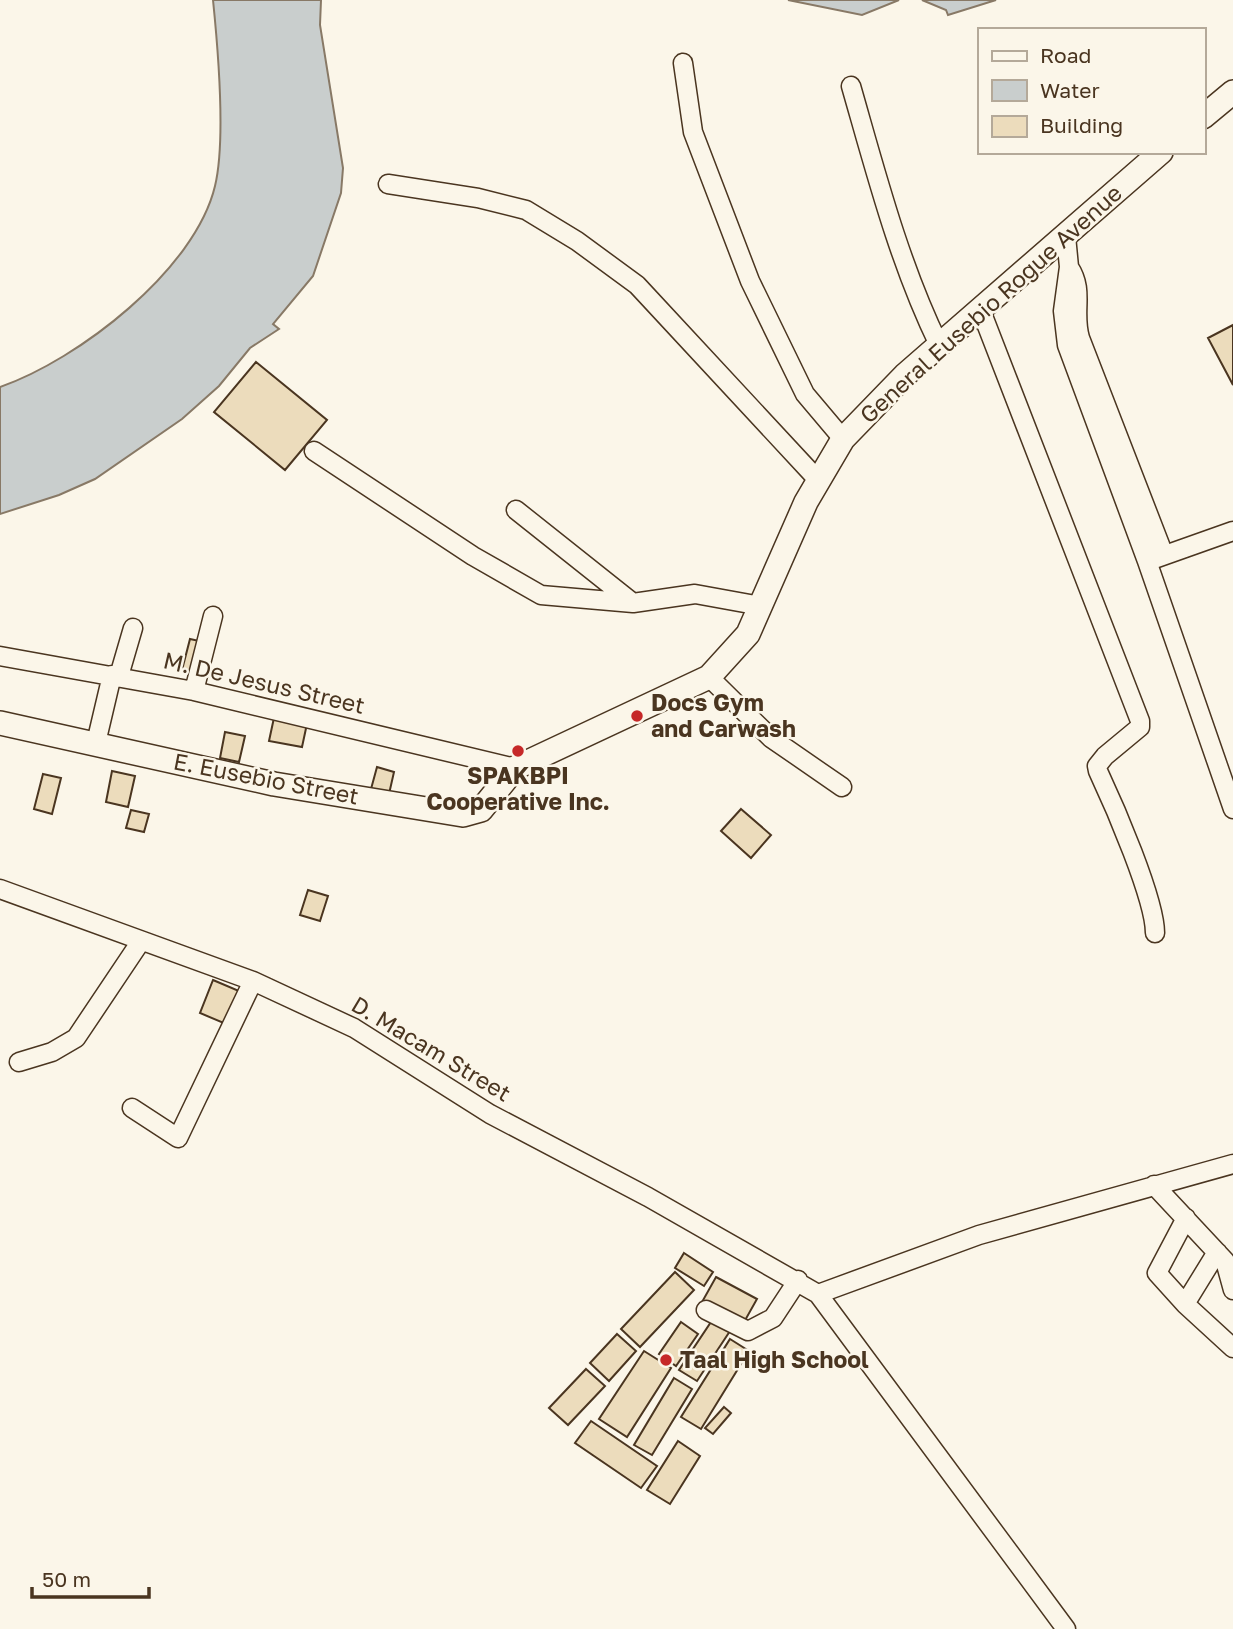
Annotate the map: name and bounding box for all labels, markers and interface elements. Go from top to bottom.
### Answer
legend [978,28,1205,154]
text: Road [1040,42,1091,68]
text: Water [1040,77,1100,103]
text: Building [1040,112,1123,138]
street label: General Eusebio Rogue Avenue [854,178,1127,428]
street label: M. De Jesus Street [161,645,368,719]
place label: Docs Gym and Carwash [651,688,796,742]
marker: Docs Gym and Carwash [629,708,645,724]
marker: SPAKBPI Cooperative Inc. [510,743,526,759]
street label: E. Eusebio Street [171,746,361,810]
place label: SPAKBPI Cooperative Inc. [426,761,610,815]
street label: D. Macam Street [347,990,516,1107]
place label: Taal High School [680,1345,869,1373]
marker: Taal High School [658,1352,674,1368]
scale bar [32,1556,149,1600]
text: 50 m [42,1566,91,1592]

